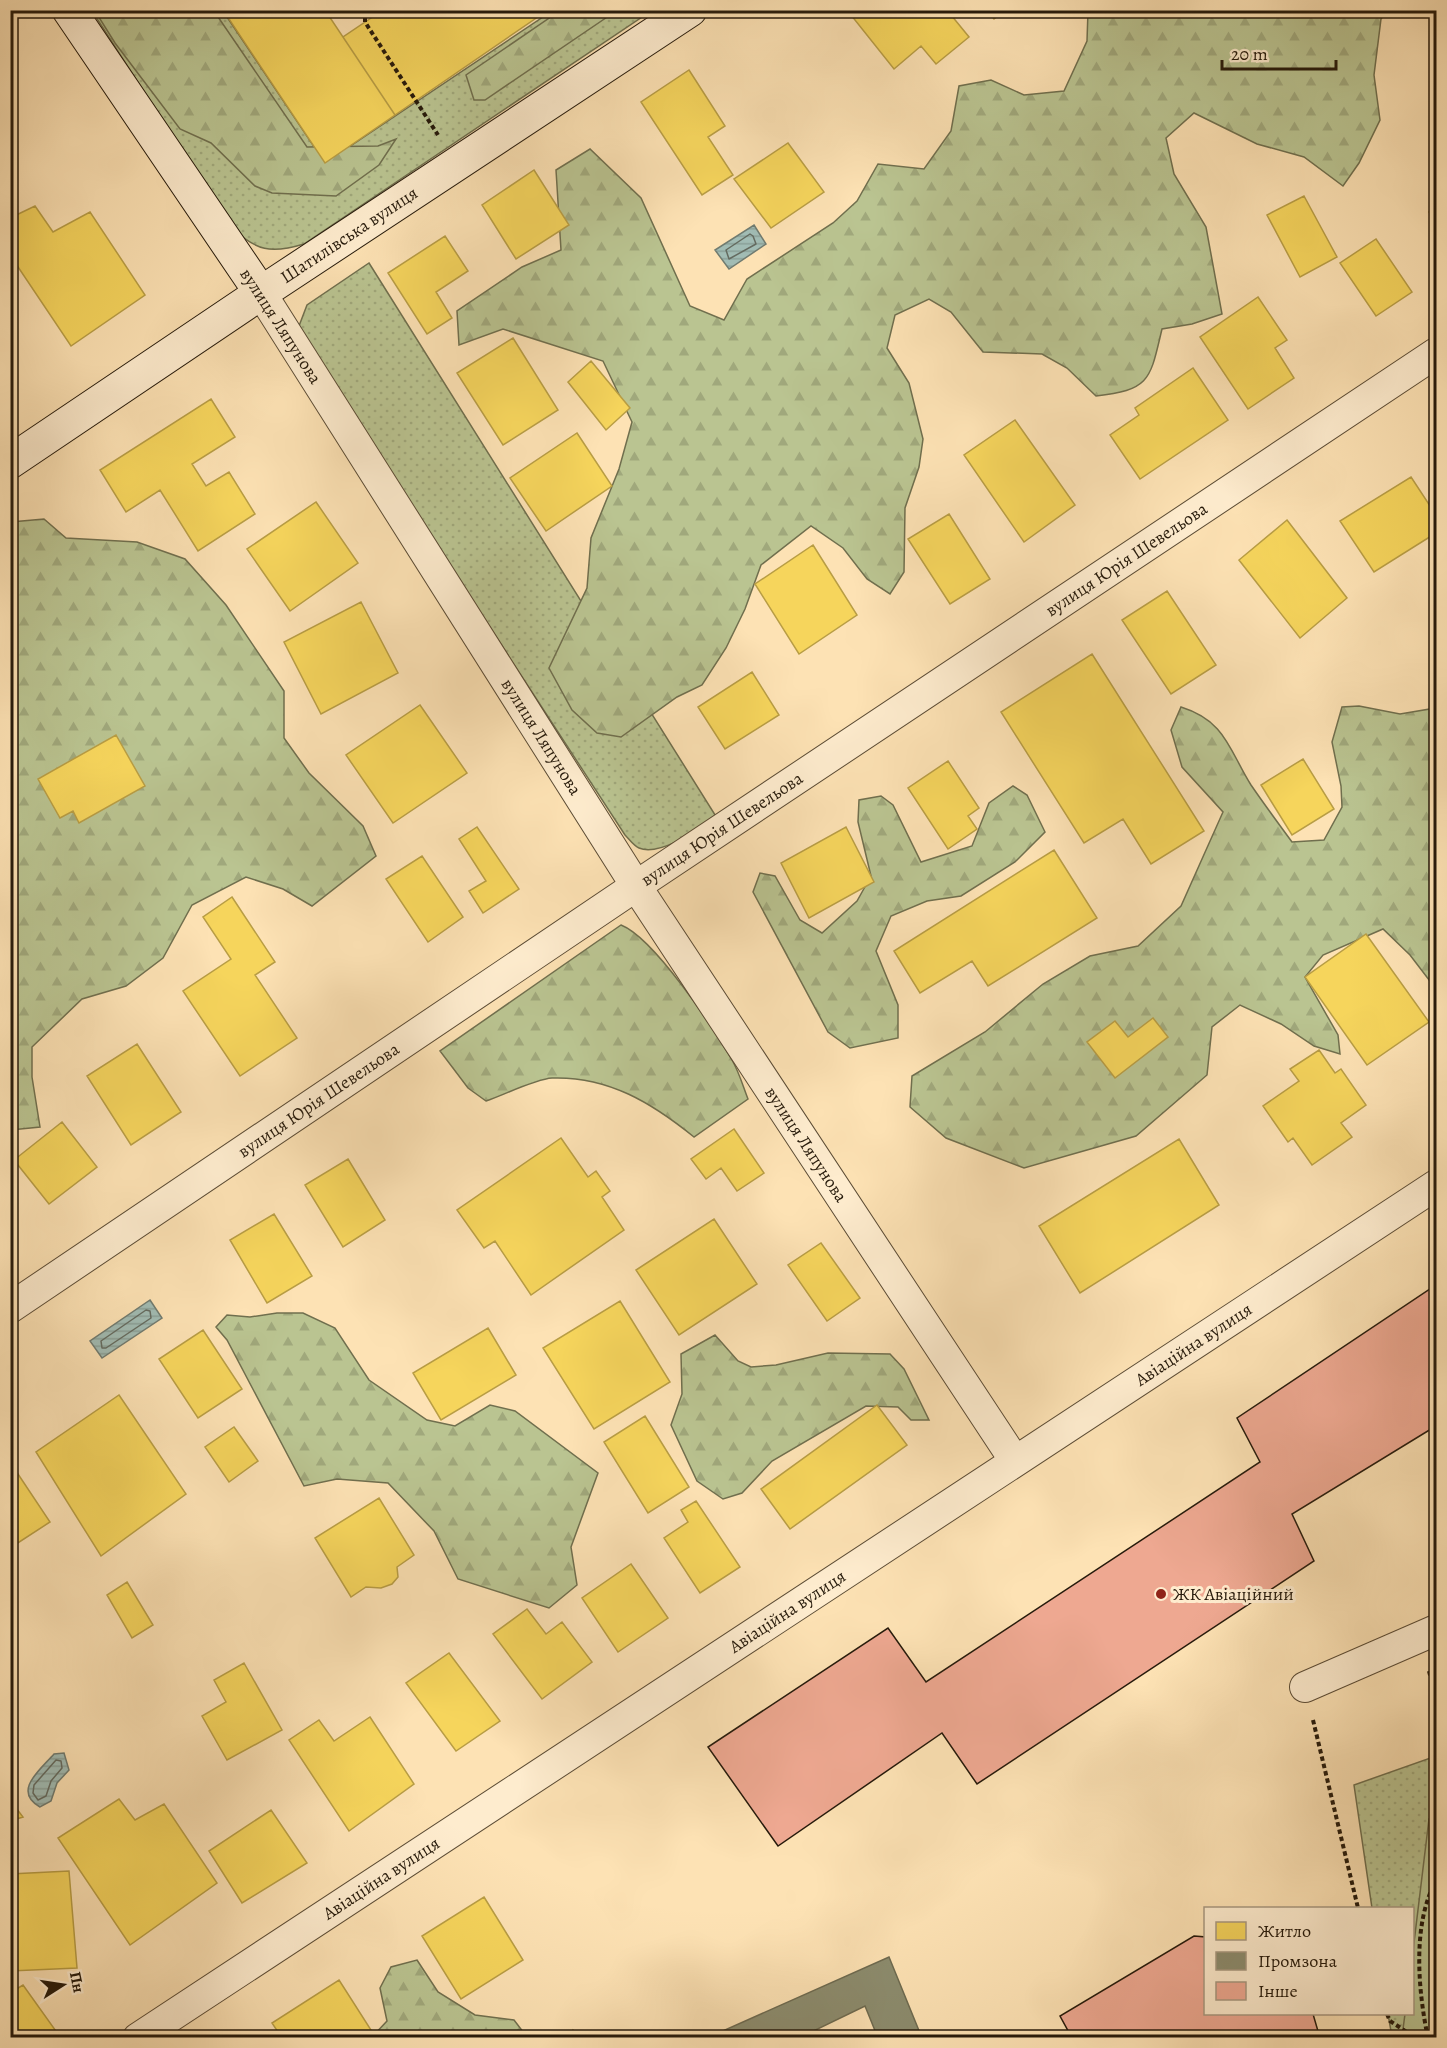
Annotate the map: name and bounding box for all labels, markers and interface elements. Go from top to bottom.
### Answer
scale bar [1222,33,1336,71]
text: 20 m [1231,42,1268,66]
street label: Шатилівська вулиця [276,181,422,289]
street label: вулиця Ляпунова [235,263,328,389]
street label: вулиця Юрія Шевельова [1041,496,1212,622]
street label: вулиця Ляпунова [496,674,588,800]
street label: вулиця Юрія Шевельова [636,766,808,892]
street label: вулиця Юрія Шевельова [233,1037,405,1163]
street label: вулиця Ляпунова [759,1082,853,1207]
street label: Авіаційна вулиця [1130,1297,1257,1392]
street label: Авіаційна вулиця [723,1564,850,1659]
place label: ЖК Авіаційний [1173,1582,1294,1606]
marker: ЖК Авіаційний [1154,1587,1168,1601]
street label: Авіаційна вулиця [317,1831,444,1926]
legend [1204,1907,1414,2015]
text: Житло [1258,1919,1311,1943]
text: Промзона [1258,1949,1338,1973]
north arrow [33,1955,93,2015]
text: Пн [64,1970,90,1995]
text: Інше [1258,1979,1298,2003]

